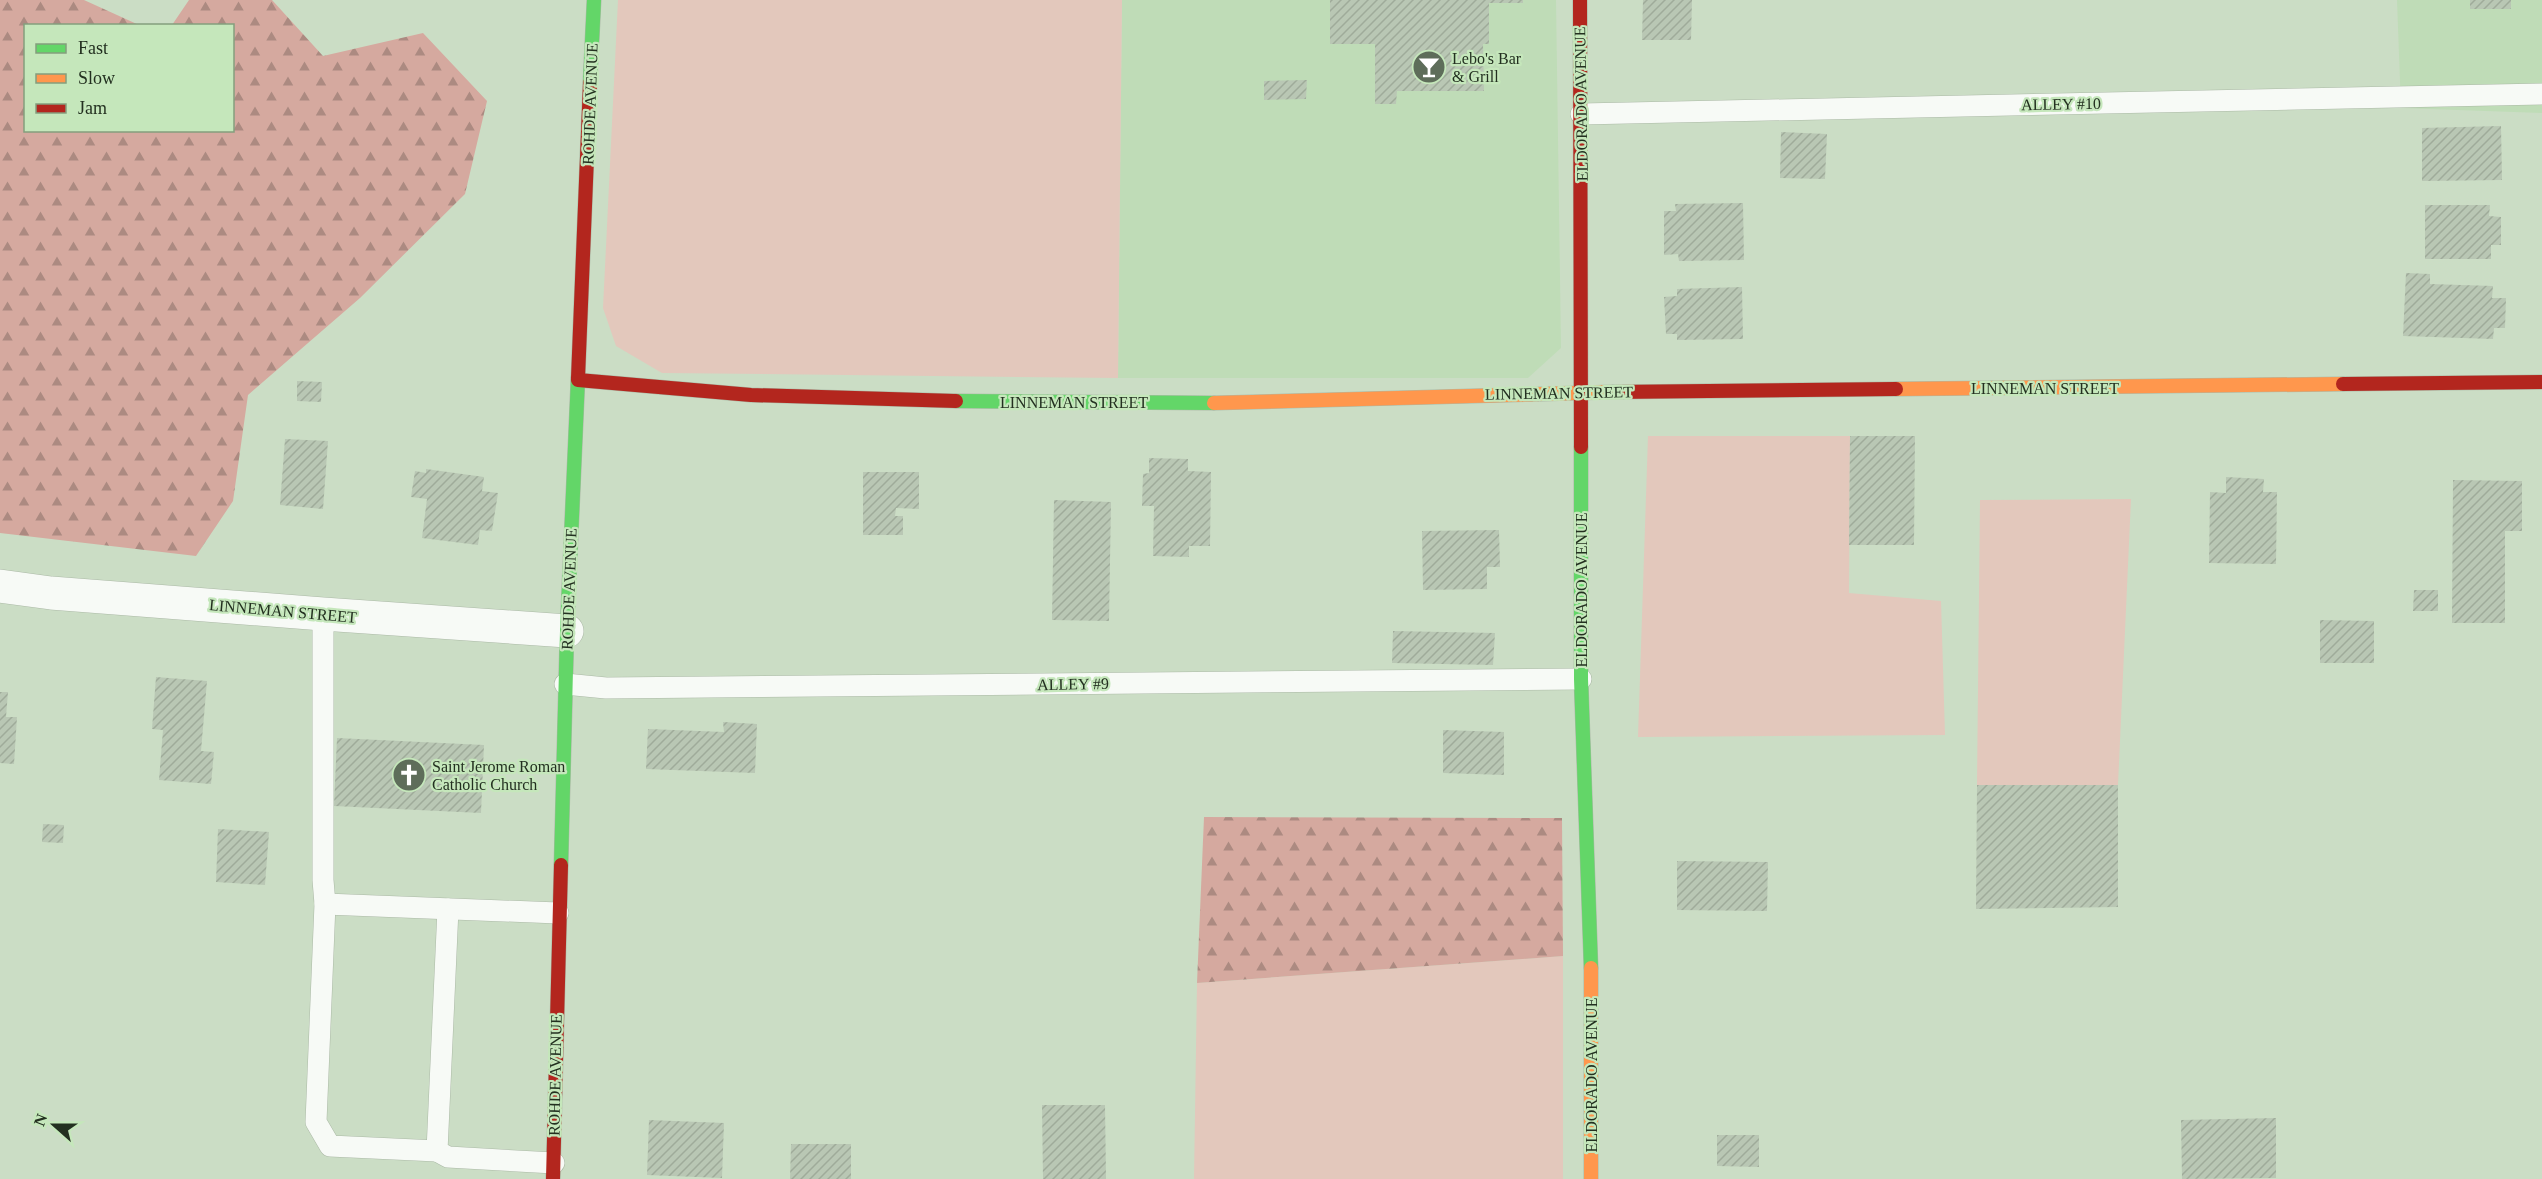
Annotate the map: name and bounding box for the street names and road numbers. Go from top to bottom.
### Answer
street label: ELDORADO AVENUE [1571,26,1591,182]
street label: ROHDE AVENUE [579,43,601,165]
street label: ALLEY #10 [2021,95,2101,113]
street label: LINNEMAN STREET [1971,380,2119,397]
street label: LINNEMAN STREET [1485,383,1633,403]
street label: LINNEMAN STREET [1000,394,1148,411]
street label: ELDORADO AVENUE [1573,513,1590,667]
street label: ROHDE AVENUE [558,528,580,650]
street label: LINNEMAN STREET [209,596,358,626]
street label: ALLEY #9 [1037,675,1109,693]
street label: ELDORADO AVENUE [1583,998,1600,1152]
street label: ROHDE AVENUE [545,1014,565,1136]

